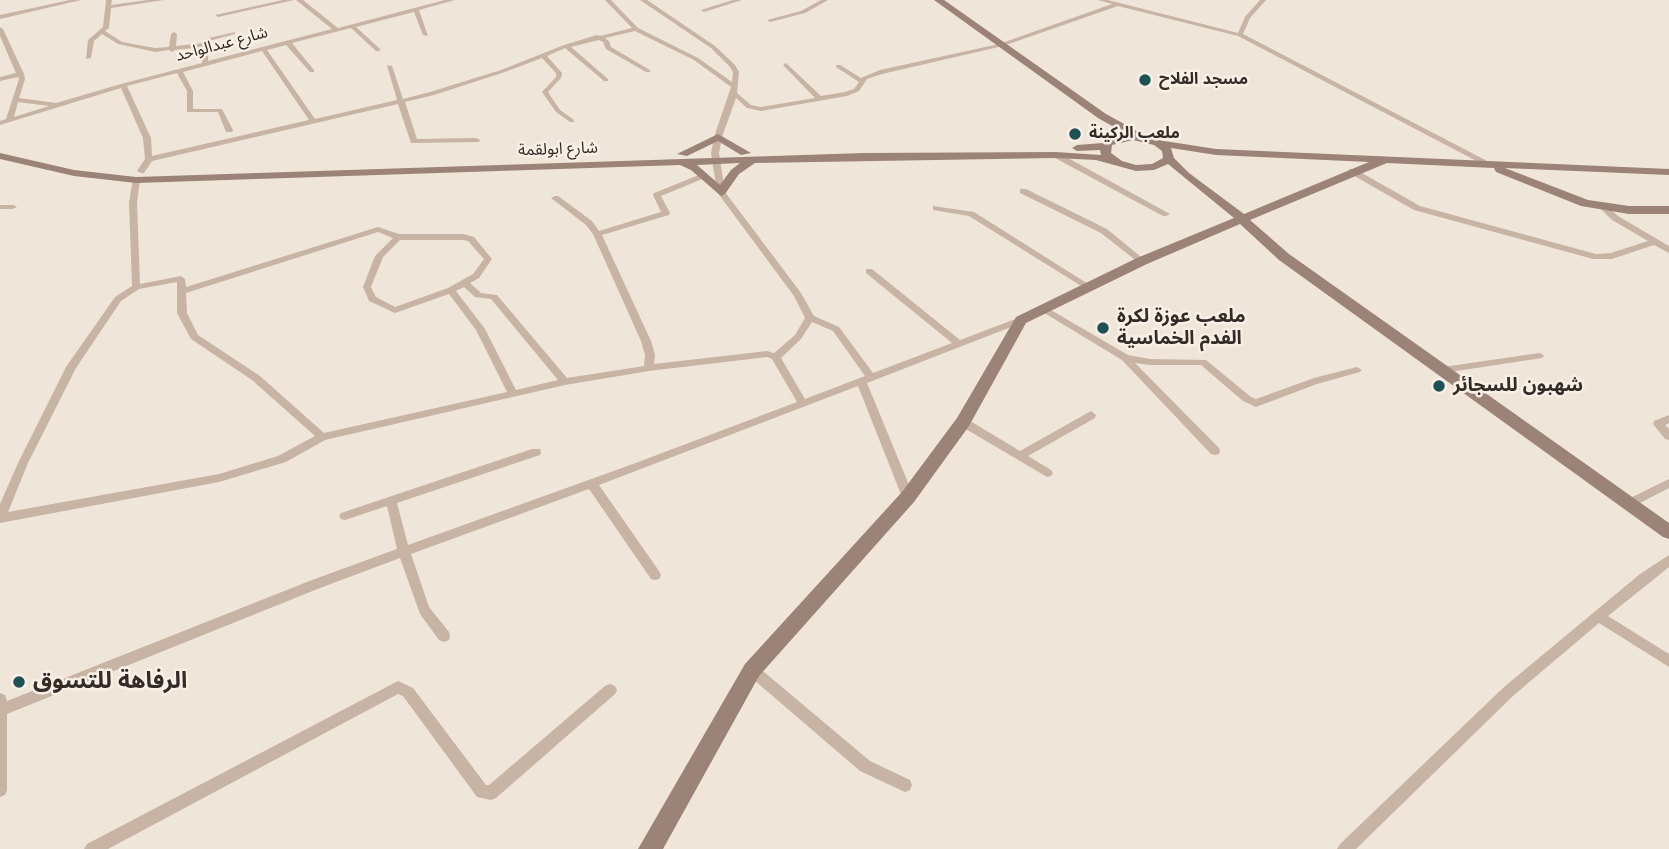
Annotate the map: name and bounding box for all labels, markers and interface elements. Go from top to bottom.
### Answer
street label: شارع عبدالواحد [174,23,270,67]
place label: مسجد الفلاح [1159,70,1248,90]
marker: مسجد الفلاح [1137,72,1153,88]
place label: ملعب الركينة [1089,124,1180,144]
marker: ملعب الركينة [1067,126,1083,142]
street label: شارع ابولقمة [518,139,598,161]
place label: ملعب عوزة لكرة الفدم الخماسية [1117,306,1246,350]
marker: ملعب عوزة لكرة الفدم الخماسية [1095,320,1111,336]
place label: شهبون للسجائر [1453,375,1583,397]
marker: شهبون للسجائر [1431,378,1447,394]
place label: الرفاهة للتسوق [33,668,187,696]
marker: الرفاهة للتسوق [11,674,27,690]

